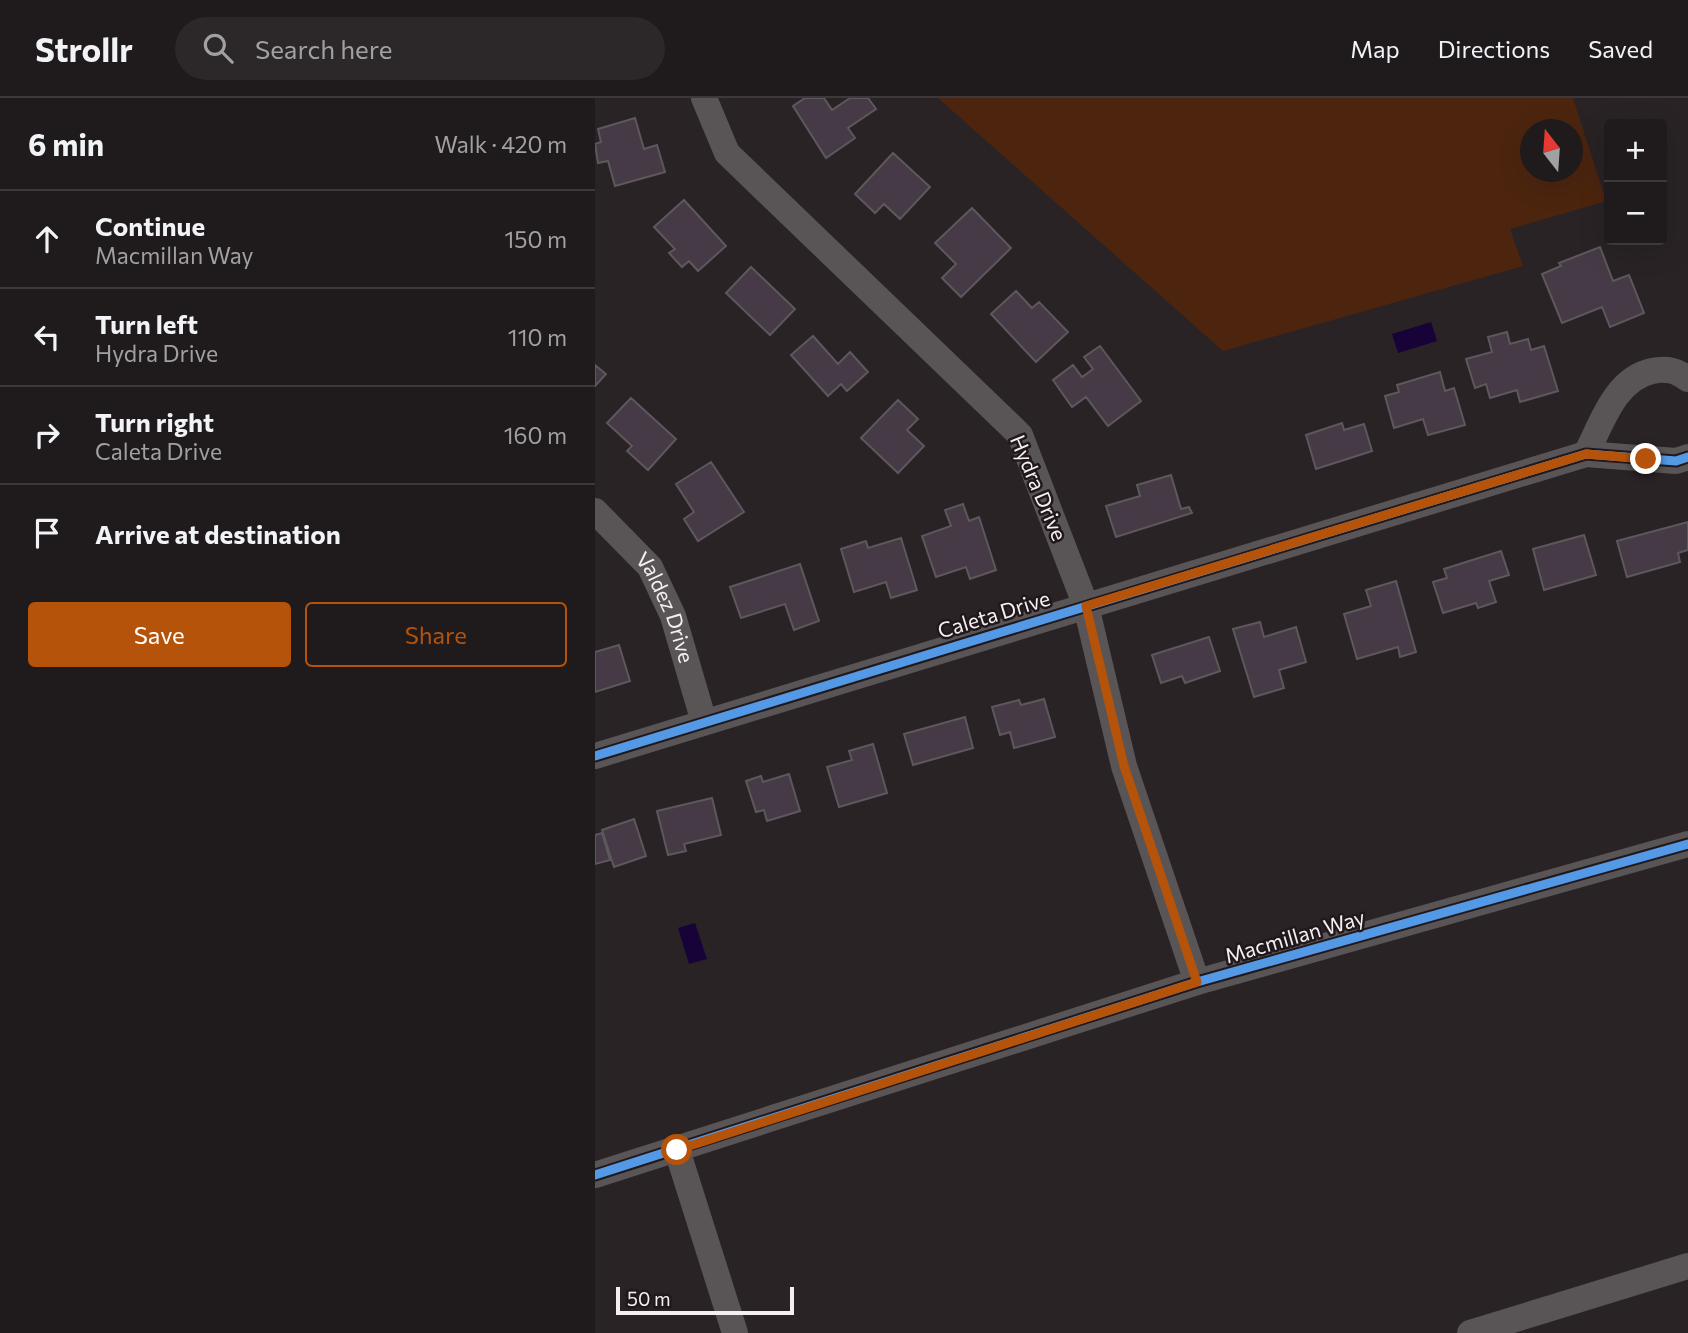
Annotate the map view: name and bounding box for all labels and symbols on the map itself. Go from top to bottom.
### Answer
north arrow [1520,119,1583,182]
street label: Hydra Drive [1006,431,1073,544]
route end [1630,443,1661,474]
street label: Valdez Drive [631,546,700,666]
street label: Caleta Drive [934,585,1053,642]
street label: Macmillan Way [1222,904,1368,968]
route start [661,1134,692,1165]
scale bar [616,1284,795,1316]

